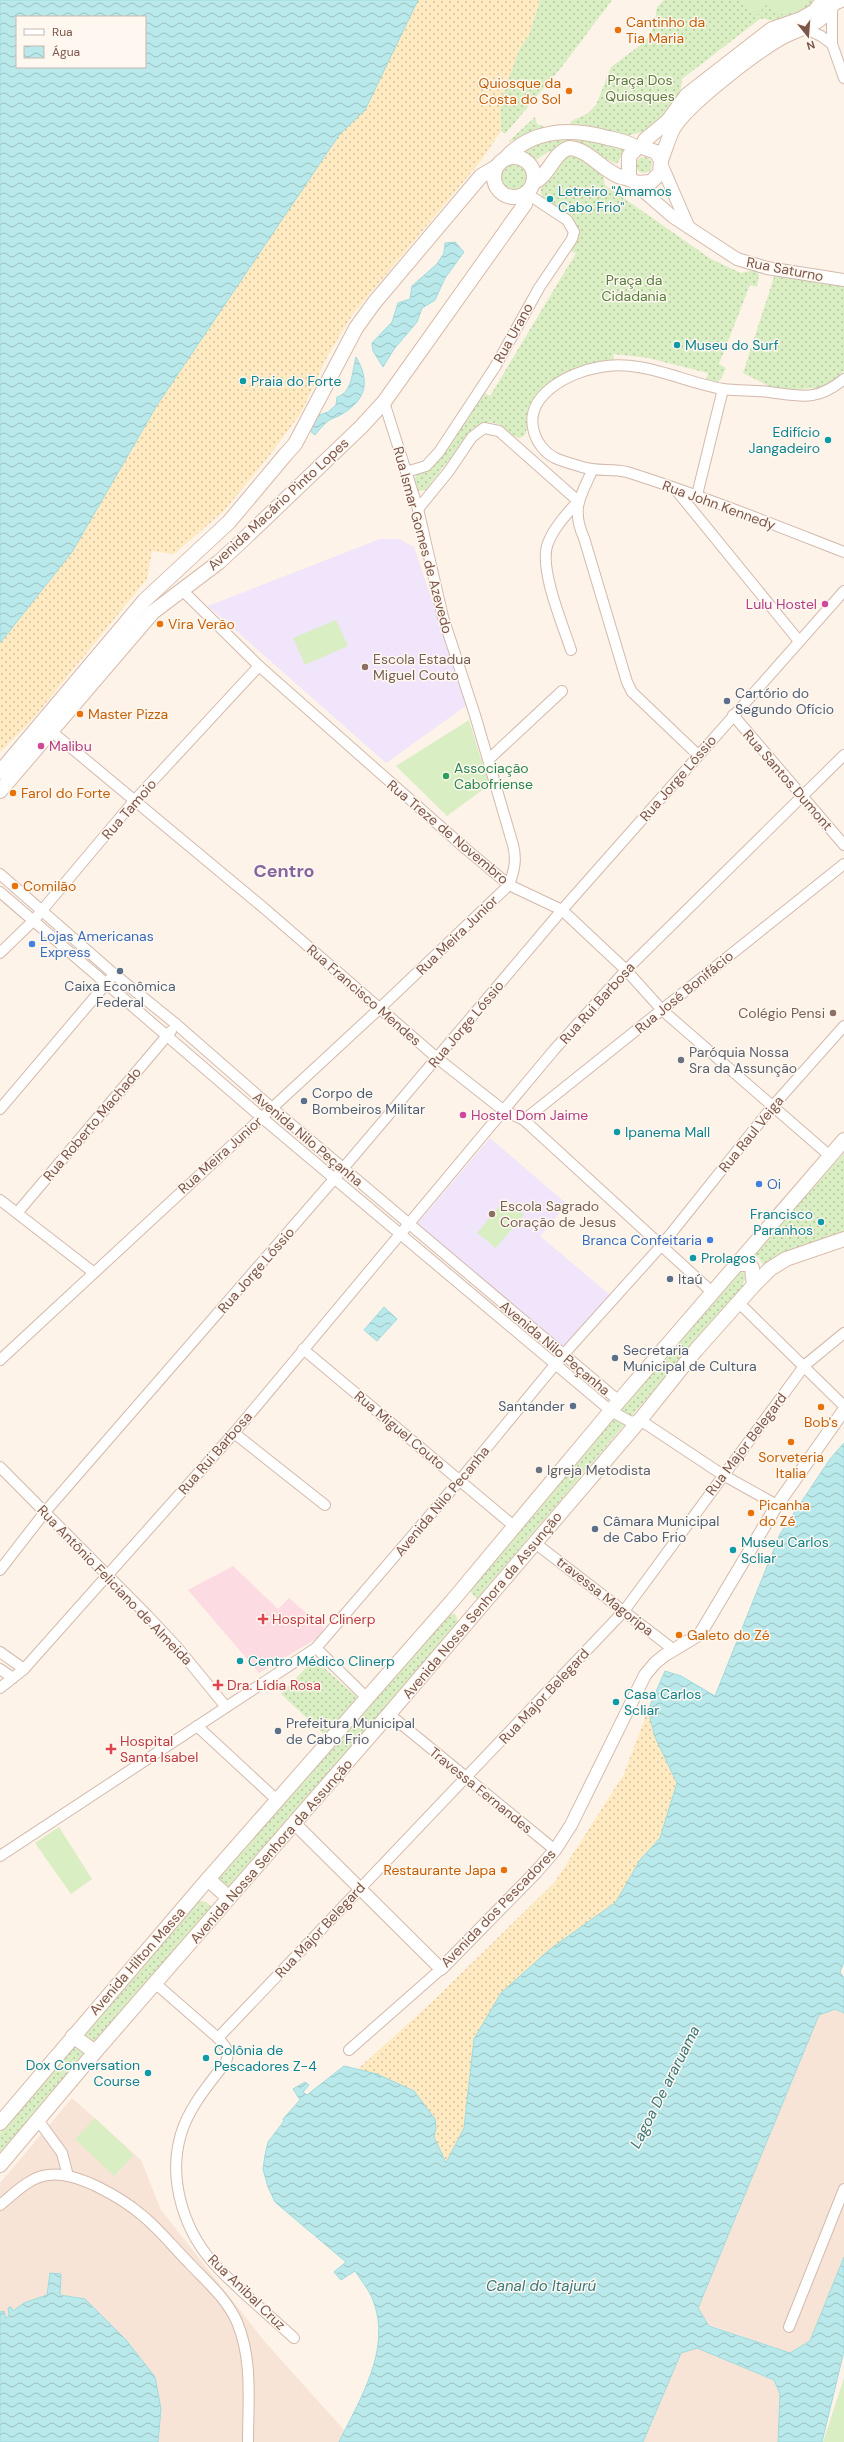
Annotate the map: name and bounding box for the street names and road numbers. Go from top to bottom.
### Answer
street label: Rua Saturno [745,253,825,285]
street label: Rua Urano [489,300,537,366]
street label: Avenida Macário Pinto Lopes [204,434,352,574]
street label: Rua Ismar Gomes de Azevedo [389,444,457,636]
street label: Rua John Kennedy [660,476,778,534]
street label: Rua Santos Dumont [739,726,837,834]
street label: Rua Jorge Lóssio [636,731,720,825]
street label: Rua Tamoio [98,775,160,843]
street label: Rua Treze de Novembro [384,776,512,888]
street label: Rua Meira Junior [412,891,502,979]
street label: Rua Francisco Mendes [303,940,425,1050]
street label: Rua José Bonifácio [631,947,737,1037]
street label: Rua Rui Barbosa [555,958,639,1048]
street label: Rua Jorge Lóssio [424,977,508,1071]
street label: Rua Roberto Machado [39,1063,145,1185]
street label: Avenida Nilo Peçanha [249,1088,367,1190]
street label: Rua Raul Veiga [715,1092,787,1176]
street label: Rua Meira Junior [174,1112,266,1198]
street label: Rua Jorge Lóssio [214,1223,298,1317]
street label: Avenida Nilo Peçanha [496,1297,614,1399]
street label: Rua Miguel Couto [351,1387,449,1473]
street label: Rua Major Belegard [701,1389,791,1499]
street label: Rua Rui Barbosa [174,1408,256,1498]
street label: Avenida Nilo Pecanha [391,1442,493,1560]
street label: Rua Antônio Feliciano de Almeida [34,1501,196,1669]
street label: Avenida Nossa Senhora da Assunção [398,1508,566,1702]
street label: travessa Magoripa [553,1552,657,1640]
street label: Rua Major Belegard [495,1644,593,1748]
street label: Travessa Fernandes [426,1743,536,1837]
street label: Avenida Nossa Senhora da Assunção [186,1755,356,1947]
street label: Avenida dos Pescadores [437,1845,559,1971]
street label: Rua Major Belegard [271,1878,369,1982]
street label: Avenida Hilton Massa [85,1903,189,2019]
street label: Rua Anibal Cruz [204,2250,290,2334]

